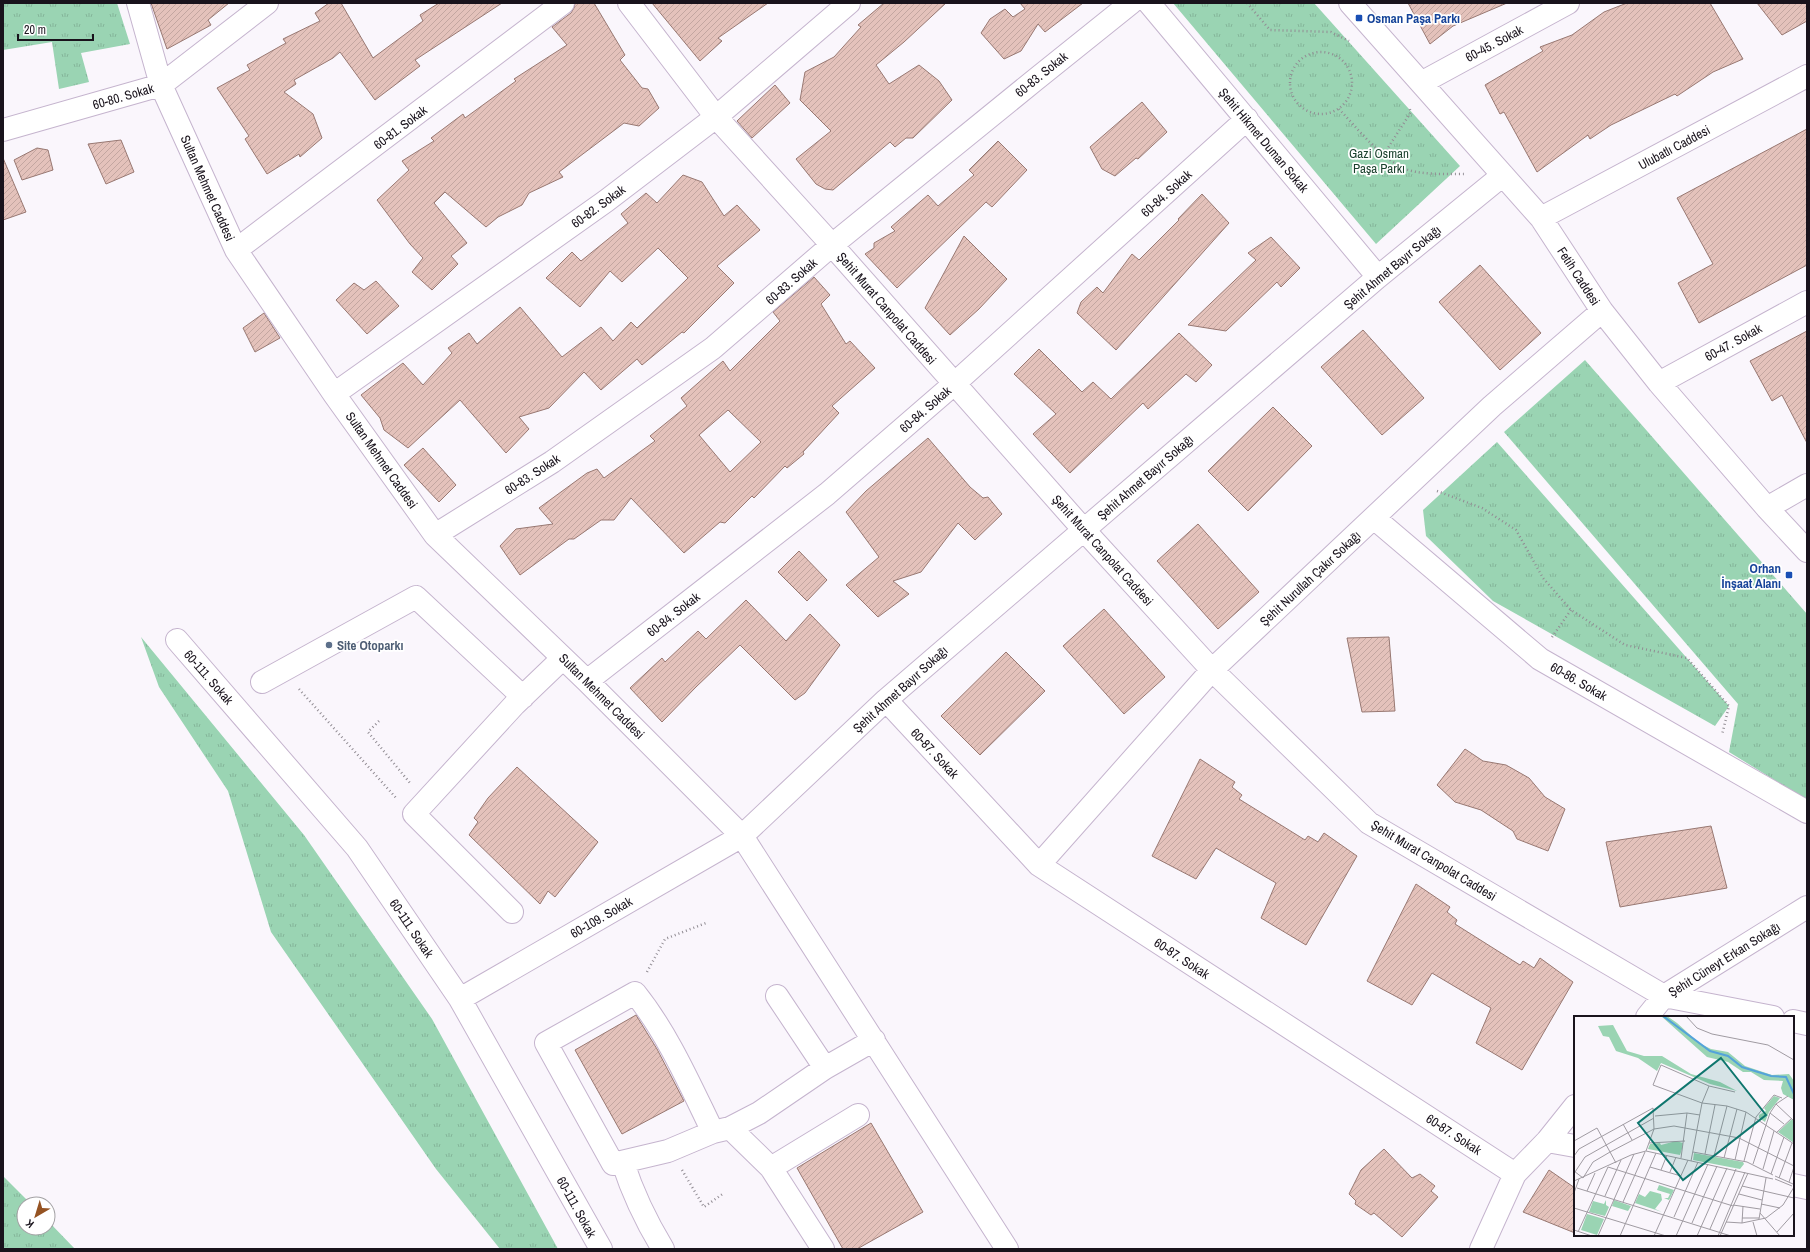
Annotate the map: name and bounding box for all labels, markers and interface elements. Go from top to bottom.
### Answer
place label: Osman Paşa Parkı [1367,10,1460,27]
marker: Osman Paşa Parkı [1354,13,1364,23]
scale bar [18,16,93,42]
street label: 60-45. Sokak [1463,21,1527,66]
text: 20 m [24,22,46,38]
street label: 60-83. Sokak [1012,48,1072,101]
street label: 60-80. Sokak [91,79,156,113]
street label: Şehit Hikmet Duman Sokak [1215,84,1313,197]
street label: 60-81. Sokak [370,101,431,153]
street label: Ulubatlı Caddesi [1635,121,1713,173]
street label: Sultan Mehmet Caddesi [177,133,239,244]
park label: Gazi Osman Paşa Parkı [1349,145,1409,177]
street label: 60-84. Sokak [1137,166,1196,221]
street label: 60-82. Sokak [568,181,629,232]
street label: Şehit Ahmet Bayır Sokağı [1340,222,1445,313]
street label: Fetih Caddesi [1553,244,1604,309]
street label: Şehit Murat Canpolat Caddesi [833,249,940,368]
street label: 60-83. Sokak [762,254,821,308]
street label: 60-47. Sokak [1702,319,1765,365]
street label: 60-84. Sokak [896,382,955,436]
street label: Sultan Mehmet Caddesi [342,409,421,512]
street label: Şehit Ahmet Bayır Sokağı [1094,431,1197,524]
street label: 60-83. Sokak [501,450,564,499]
street label: Şehit Murat Canpolat Caddesi [1048,491,1157,609]
street label: Şehit Nurullah Çakır Sokağı [1256,527,1364,630]
place label: Orhan İnşaat Alanı [1722,560,1781,592]
marker: Orhan İnşaat Alanı [1784,570,1794,580]
street label: 60-84. Sokak [643,588,704,640]
place label: Site Otoparkı [337,637,403,654]
marker: Site Otoparkı [324,640,334,650]
street label: Şehit Ahmet Bayır Sokağı [849,642,951,737]
street label: 60-111. Sokak [180,646,238,709]
street label: Sultan Mehmet Caddesi [555,650,648,743]
street label: 60-86. Sokak [1547,658,1611,705]
street label: 60-87. Sokak [907,725,963,783]
street label: Şehit Murat Canpolat Caddesi [1368,816,1500,905]
street label: 60-109. Sokak [567,893,636,942]
street label: 60-111. Sokak [386,896,438,961]
street label: Şehit Cüneyt Erkan Sokağı [1665,918,1783,1001]
street label: 60-87. Sokak [1151,934,1213,983]
inset map [1574,1016,1794,1236]
street label: 60-87. Sokak [1423,1110,1485,1159]
street label: 60-111. Sokak [553,1174,601,1241]
north arrow [16,1196,56,1236]
text: K [23,1216,37,1231]

